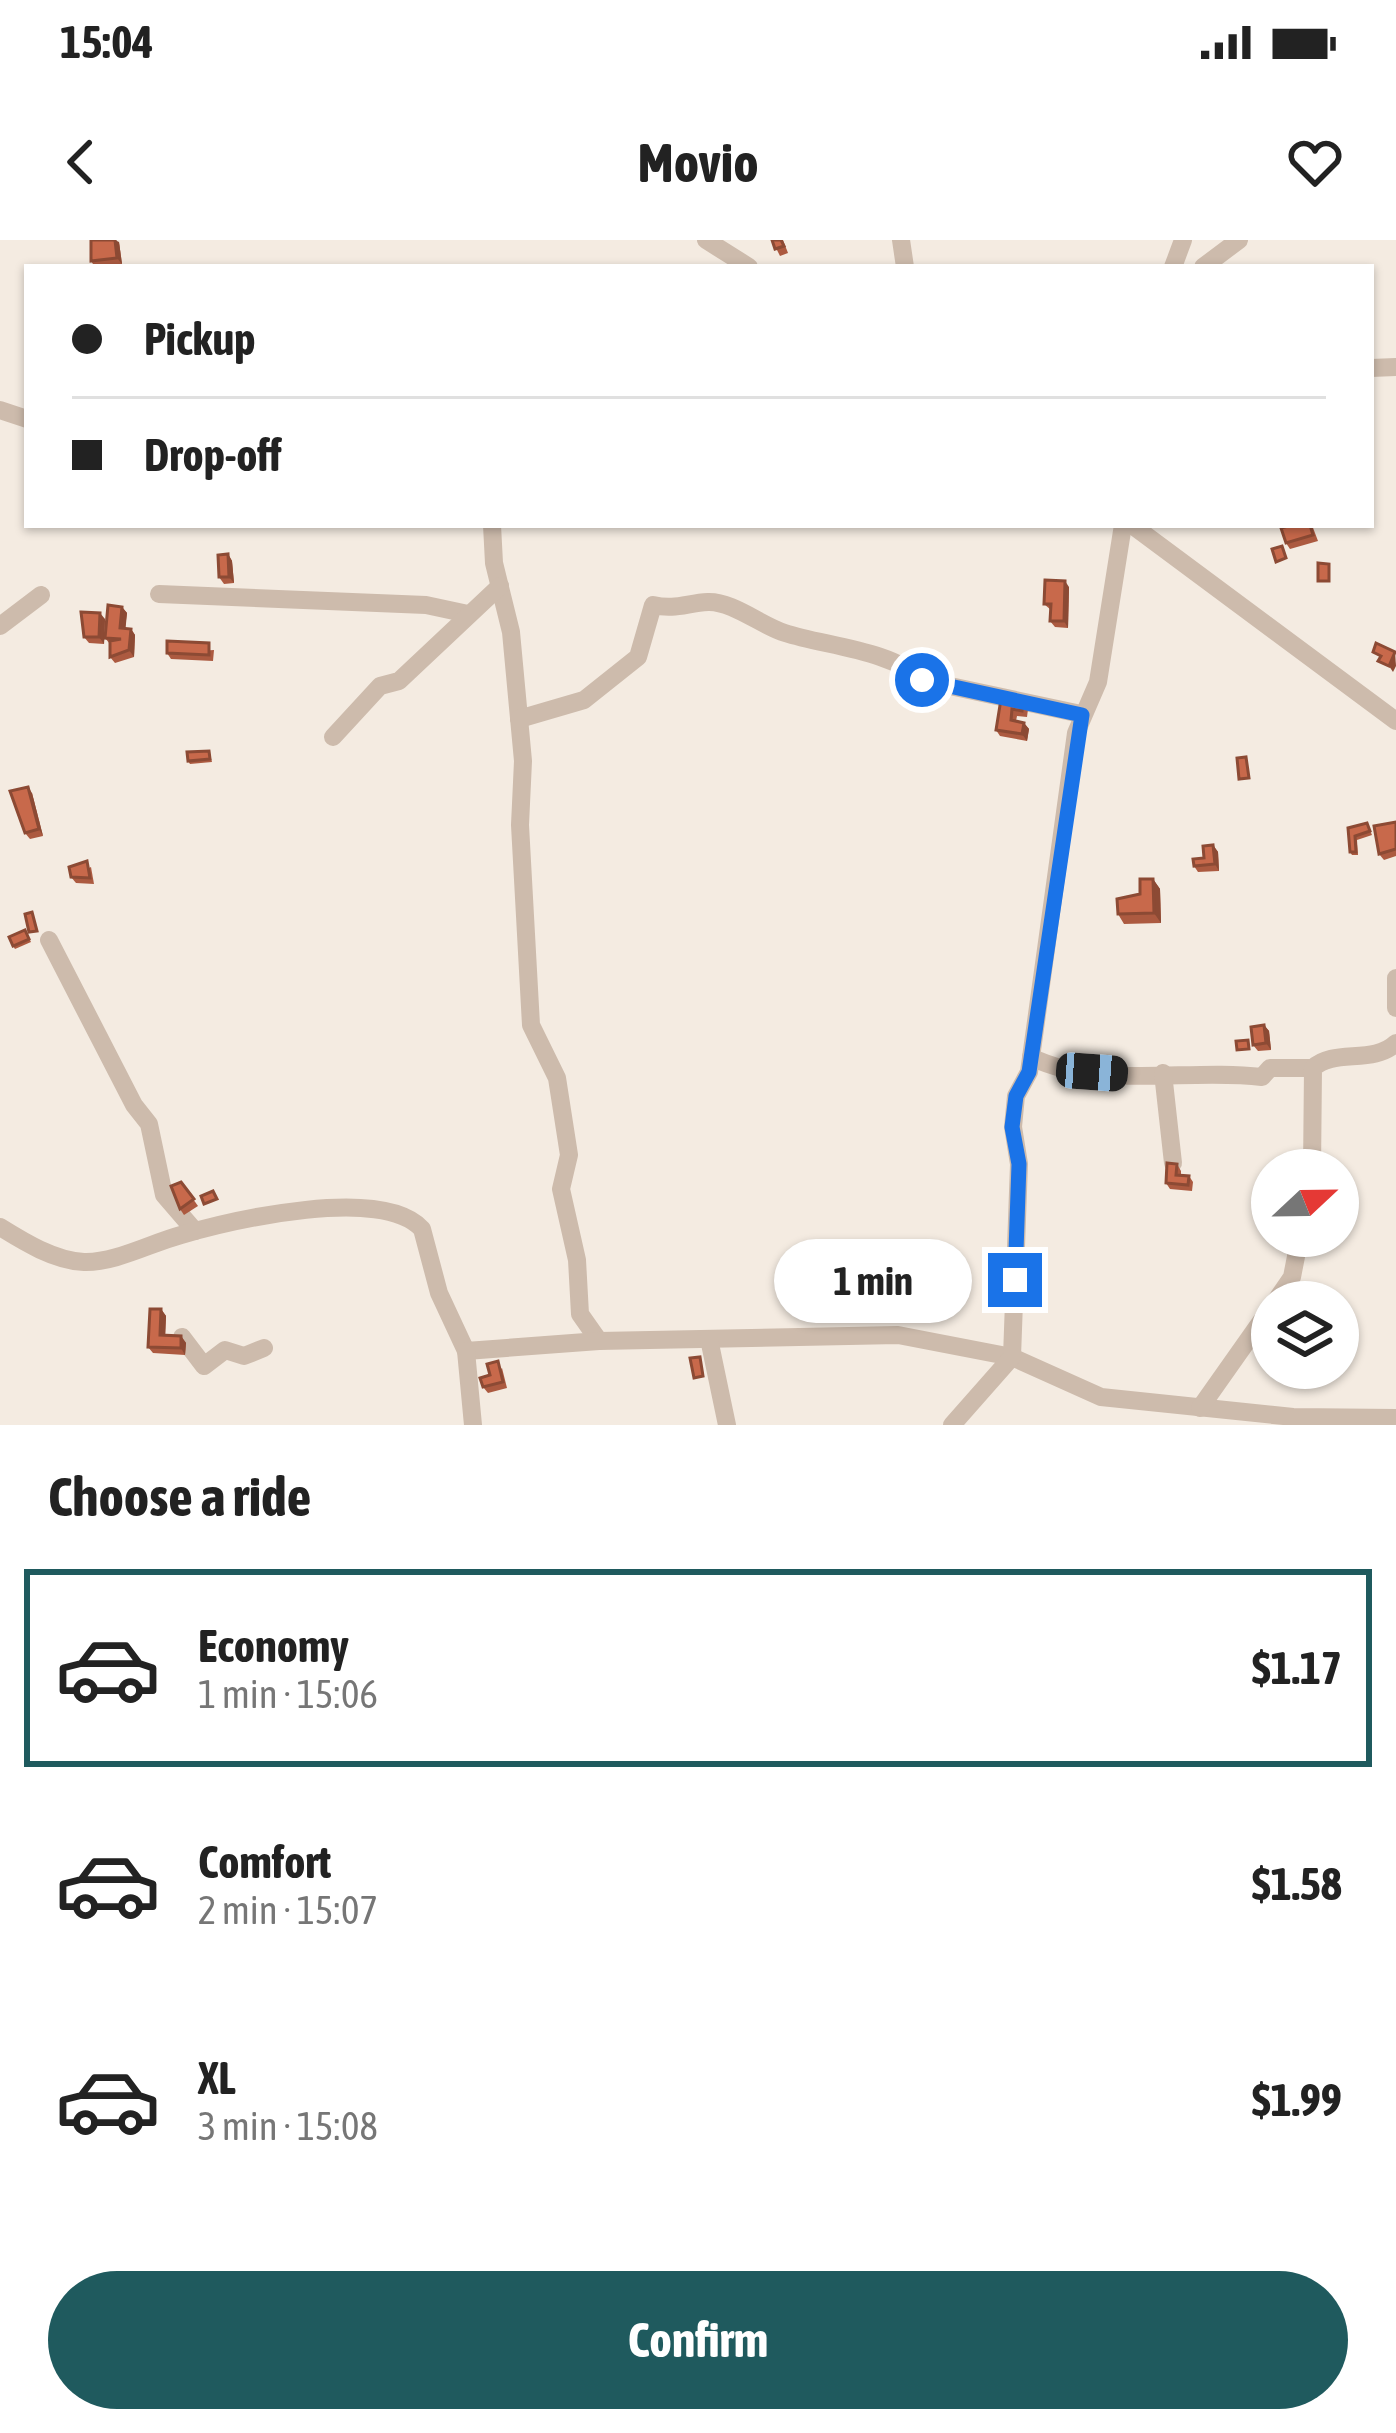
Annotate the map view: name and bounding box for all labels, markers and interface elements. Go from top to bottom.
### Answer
text: 15:04 [60,16,154,68]
icon: back [48,129,114,195]
icon: heart [1282,129,1348,195]
text: Movio [637,132,759,193]
text: Pickup [144,313,255,365]
text: Drop-off [144,429,282,481]
route start [895,653,949,707]
car [1055,1052,1129,1092]
north arrow [1251,1149,1359,1257]
map controls [1251,1149,1359,1389]
callout: 1 min [775,1238,973,1322]
route end [988,1253,1042,1307]
text: 1 min [833,1259,913,1303]
button: layers [1251,1281,1359,1389]
text: Choose a ride [48,1466,311,1527]
icon: car [54,1614,162,1722]
text: Economy [198,1620,349,1672]
text: $1.17 [1252,1642,1342,1694]
text: 1 min · 15:06 [198,1672,378,1716]
icon: car [54,1830,162,1938]
text: Comfort [198,1836,331,1888]
text: $1.58 [1252,1858,1342,1910]
text: 2 min · 15:07 [198,1888,378,1932]
icon: car [54,2046,162,2154]
text: XL [198,2052,236,2104]
text: $1.99 [1252,2074,1342,2126]
text: 3 min · 15:08 [198,2104,378,2148]
button: Confirm [48,2271,1348,2409]

